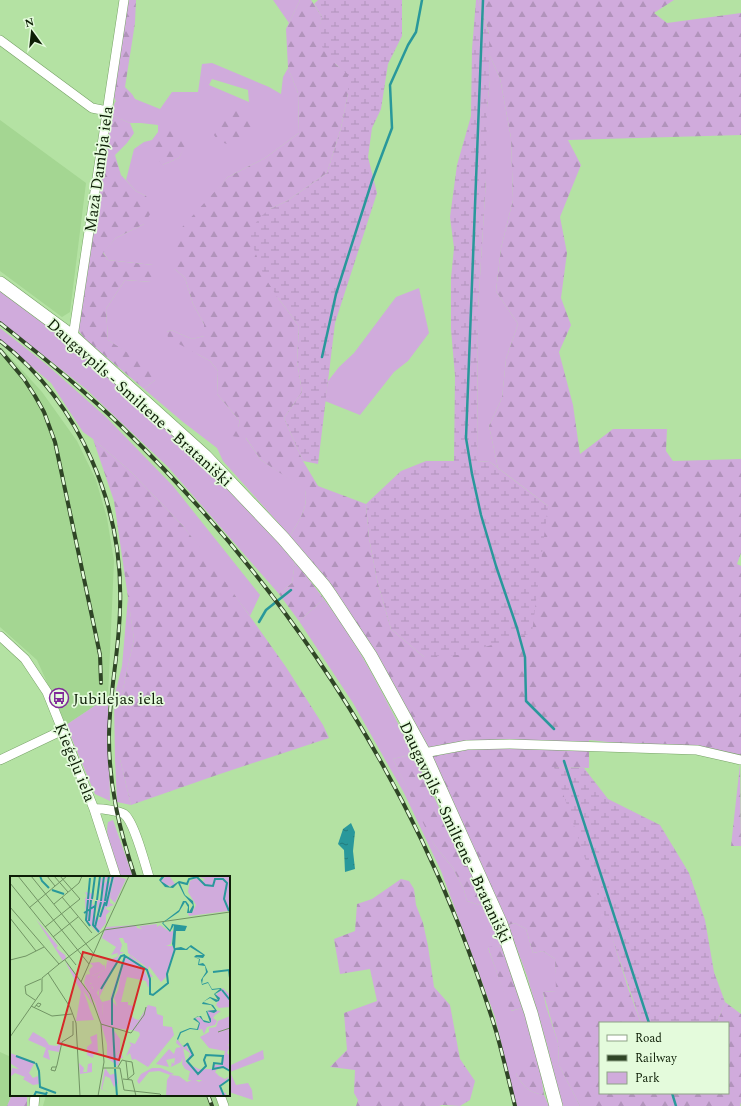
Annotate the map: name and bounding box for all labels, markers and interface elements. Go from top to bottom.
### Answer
north arrow [12,12,52,52]
text: N [23,13,36,32]
street label: Mazā Dambja iela [78,104,120,234]
street label: Daugavpils - Smiltene - Bratanišķi [41,313,237,493]
bus stop icon: Jubilejas iela [48,687,70,709]
place label: Jubilejas iela [73,687,164,711]
street label: Daugavpils - Smiltene - Bratanišķi [393,717,517,947]
street label: Ķieģeļu iela [48,719,102,806]
inset map [10,876,230,1096]
legend [599,1022,729,1094]
text: Road [635,1029,662,1048]
text: Railway [635,1049,678,1068]
text: Park [635,1069,660,1088]

